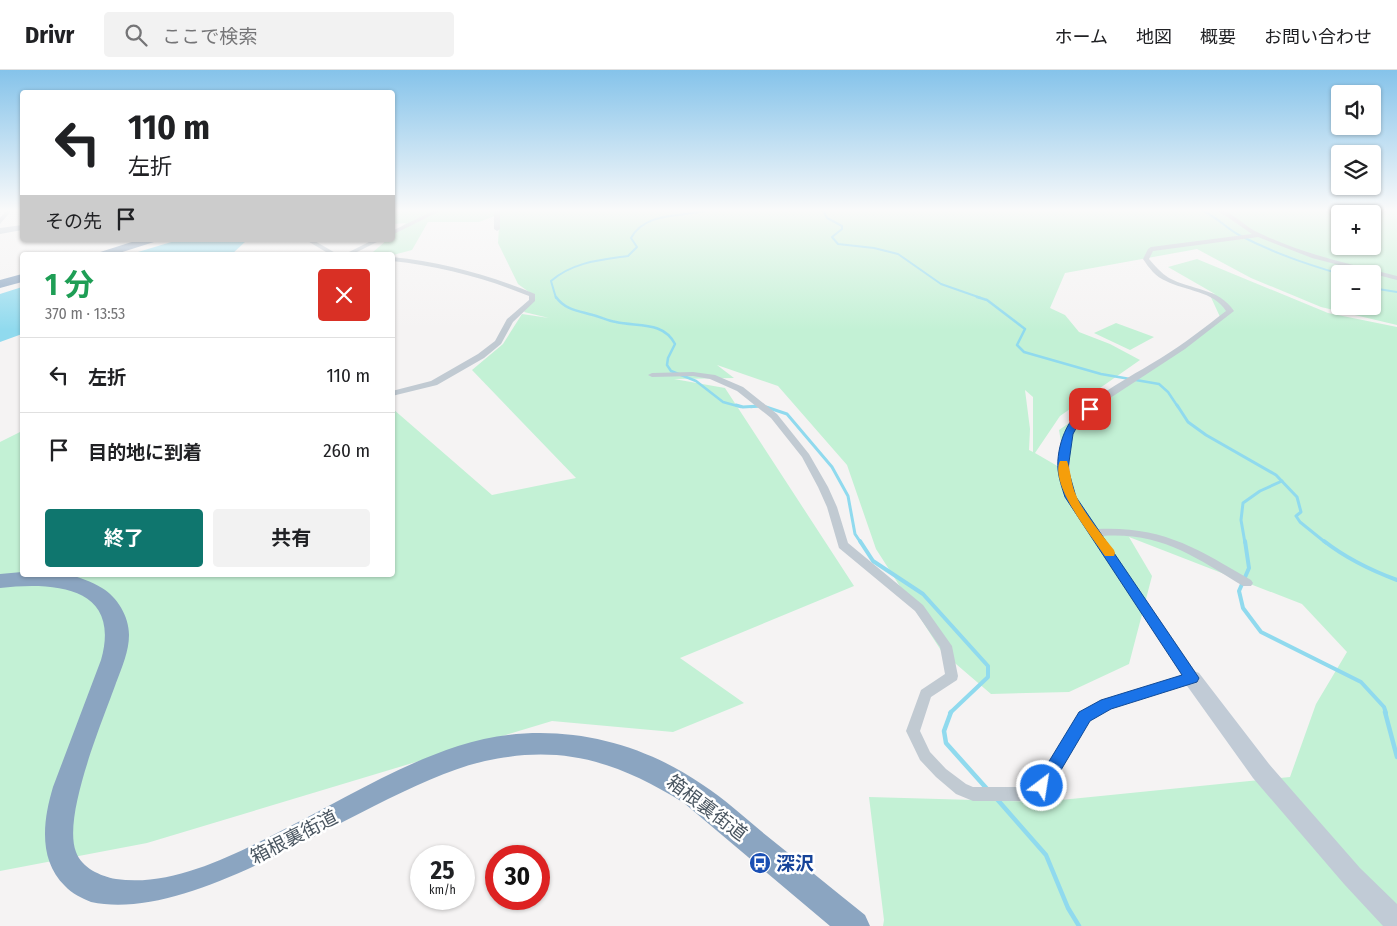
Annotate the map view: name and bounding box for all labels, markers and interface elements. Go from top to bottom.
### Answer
search box [104,12,454,57]
text: Drivr [25,21,74,49]
icon: search [122,21,150,49]
text: ここで検索 [162,25,257,48]
text: ホーム [1055,26,1108,48]
text: 地図 [1136,26,1172,48]
text: 概要 [1200,26,1236,48]
text: お問い合わせ [1264,26,1372,48]
map controls [1331,85,1381,315]
button: sound [1331,85,1381,135]
text: 110 m [128,106,210,148]
icon: left [45,110,110,175]
button: layers [1331,145,1381,195]
text: 左折 [128,153,172,180]
icon: arrive [112,205,140,233]
button: + [1331,205,1381,255]
text: その先 [45,210,102,233]
button: − [1331,265,1381,315]
text: 1 分 [45,267,94,303]
button: close [318,269,370,321]
text: 370 m · 13:53 [45,304,125,323]
icon: left [45,361,73,389]
text: 110 m [326,364,370,387]
text: 左折 [88,366,126,389]
pin [1069,388,1111,430]
icon: arrive [1076,395,1104,423]
icon: arrive [45,436,73,464]
text: 260 m [323,439,370,462]
text: 目的地に到着 [88,441,202,464]
button: 終了 [45,509,203,567]
button: 共有 [213,509,370,567]
position arrow [1015,759,1067,811]
street label: 箱根裏街道 [662,770,752,846]
street label: 箱根裏街道 [246,805,342,869]
speed limit sign: 30 [485,845,550,910]
bus stop icon: 深沢 [748,851,772,875]
place label: 深沢 [776,852,814,875]
text: 25 [431,856,454,886]
text: km/h [429,883,456,897]

